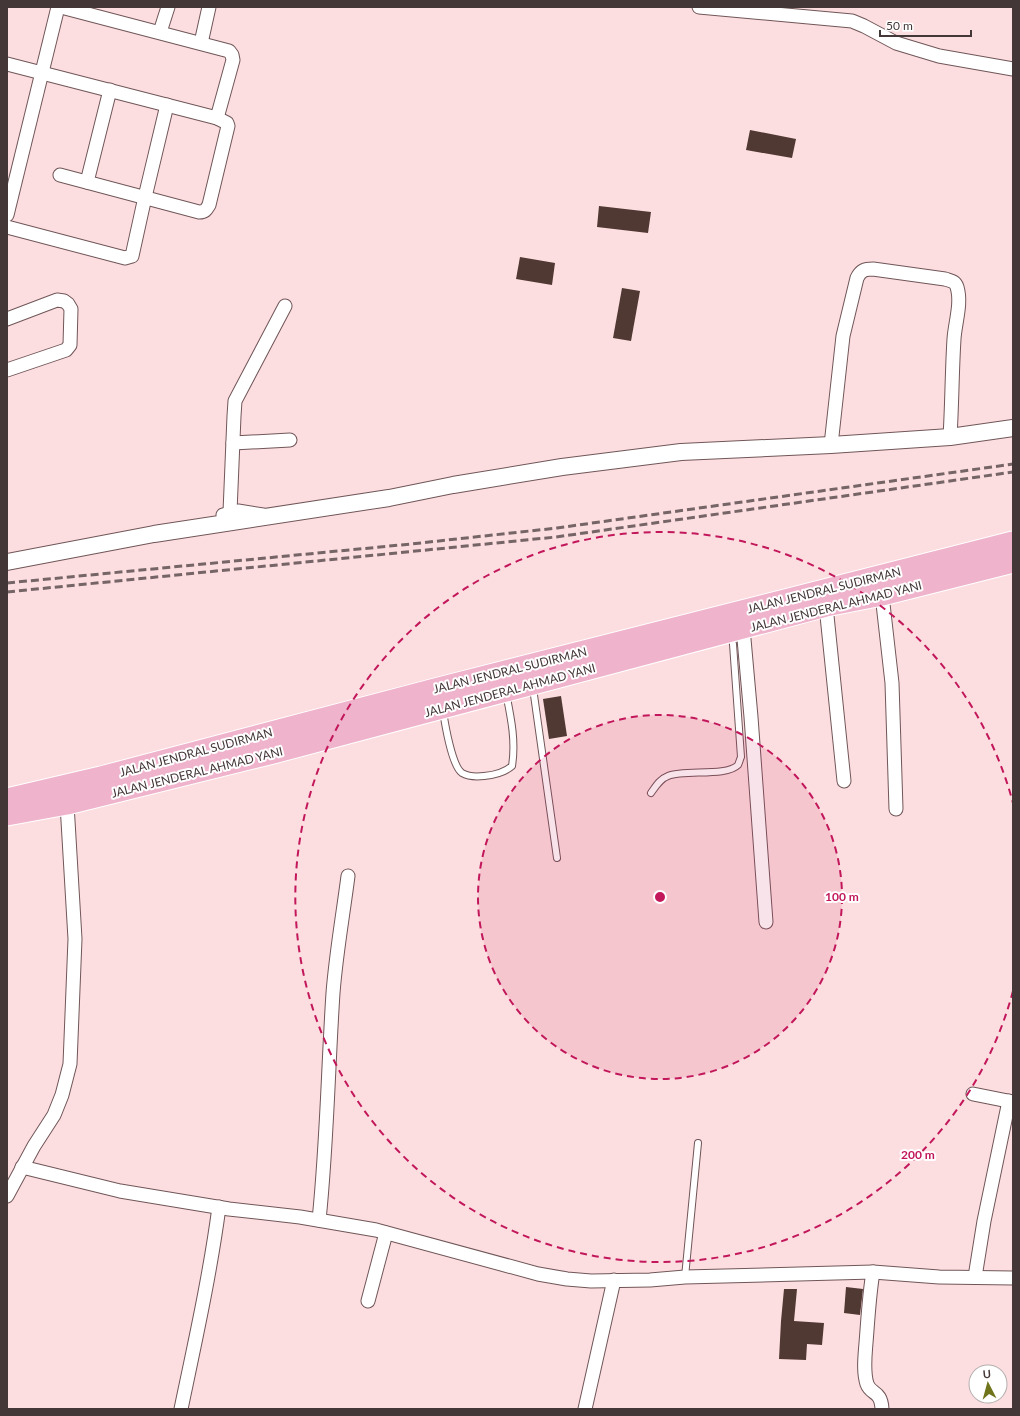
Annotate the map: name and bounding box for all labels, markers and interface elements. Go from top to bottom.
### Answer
scale bar [880,12,971,38]
text: 50 m [886,18,913,33]
street label: JALAN JENDRAL SUDIRMAN [746,564,902,616]
street label: JALAN JENDERAL AHMAD YANI [749,577,923,635]
street label: JALAN JENDRAL SUDIRMAN [432,644,588,696]
street label: JALAN JENDERAL AHMAD YANI [423,660,597,720]
street label: JALAN JENDRAL SUDIRMAN [118,724,274,780]
street label: JALAN JENDERAL AHMAD YANI [110,743,284,801]
text: 100 m [825,889,859,904]
centre of rings [653,890,667,904]
text: 200 m [901,1147,935,1162]
north arrow [968,1364,1008,1404]
text: U [982,1367,992,1380]

